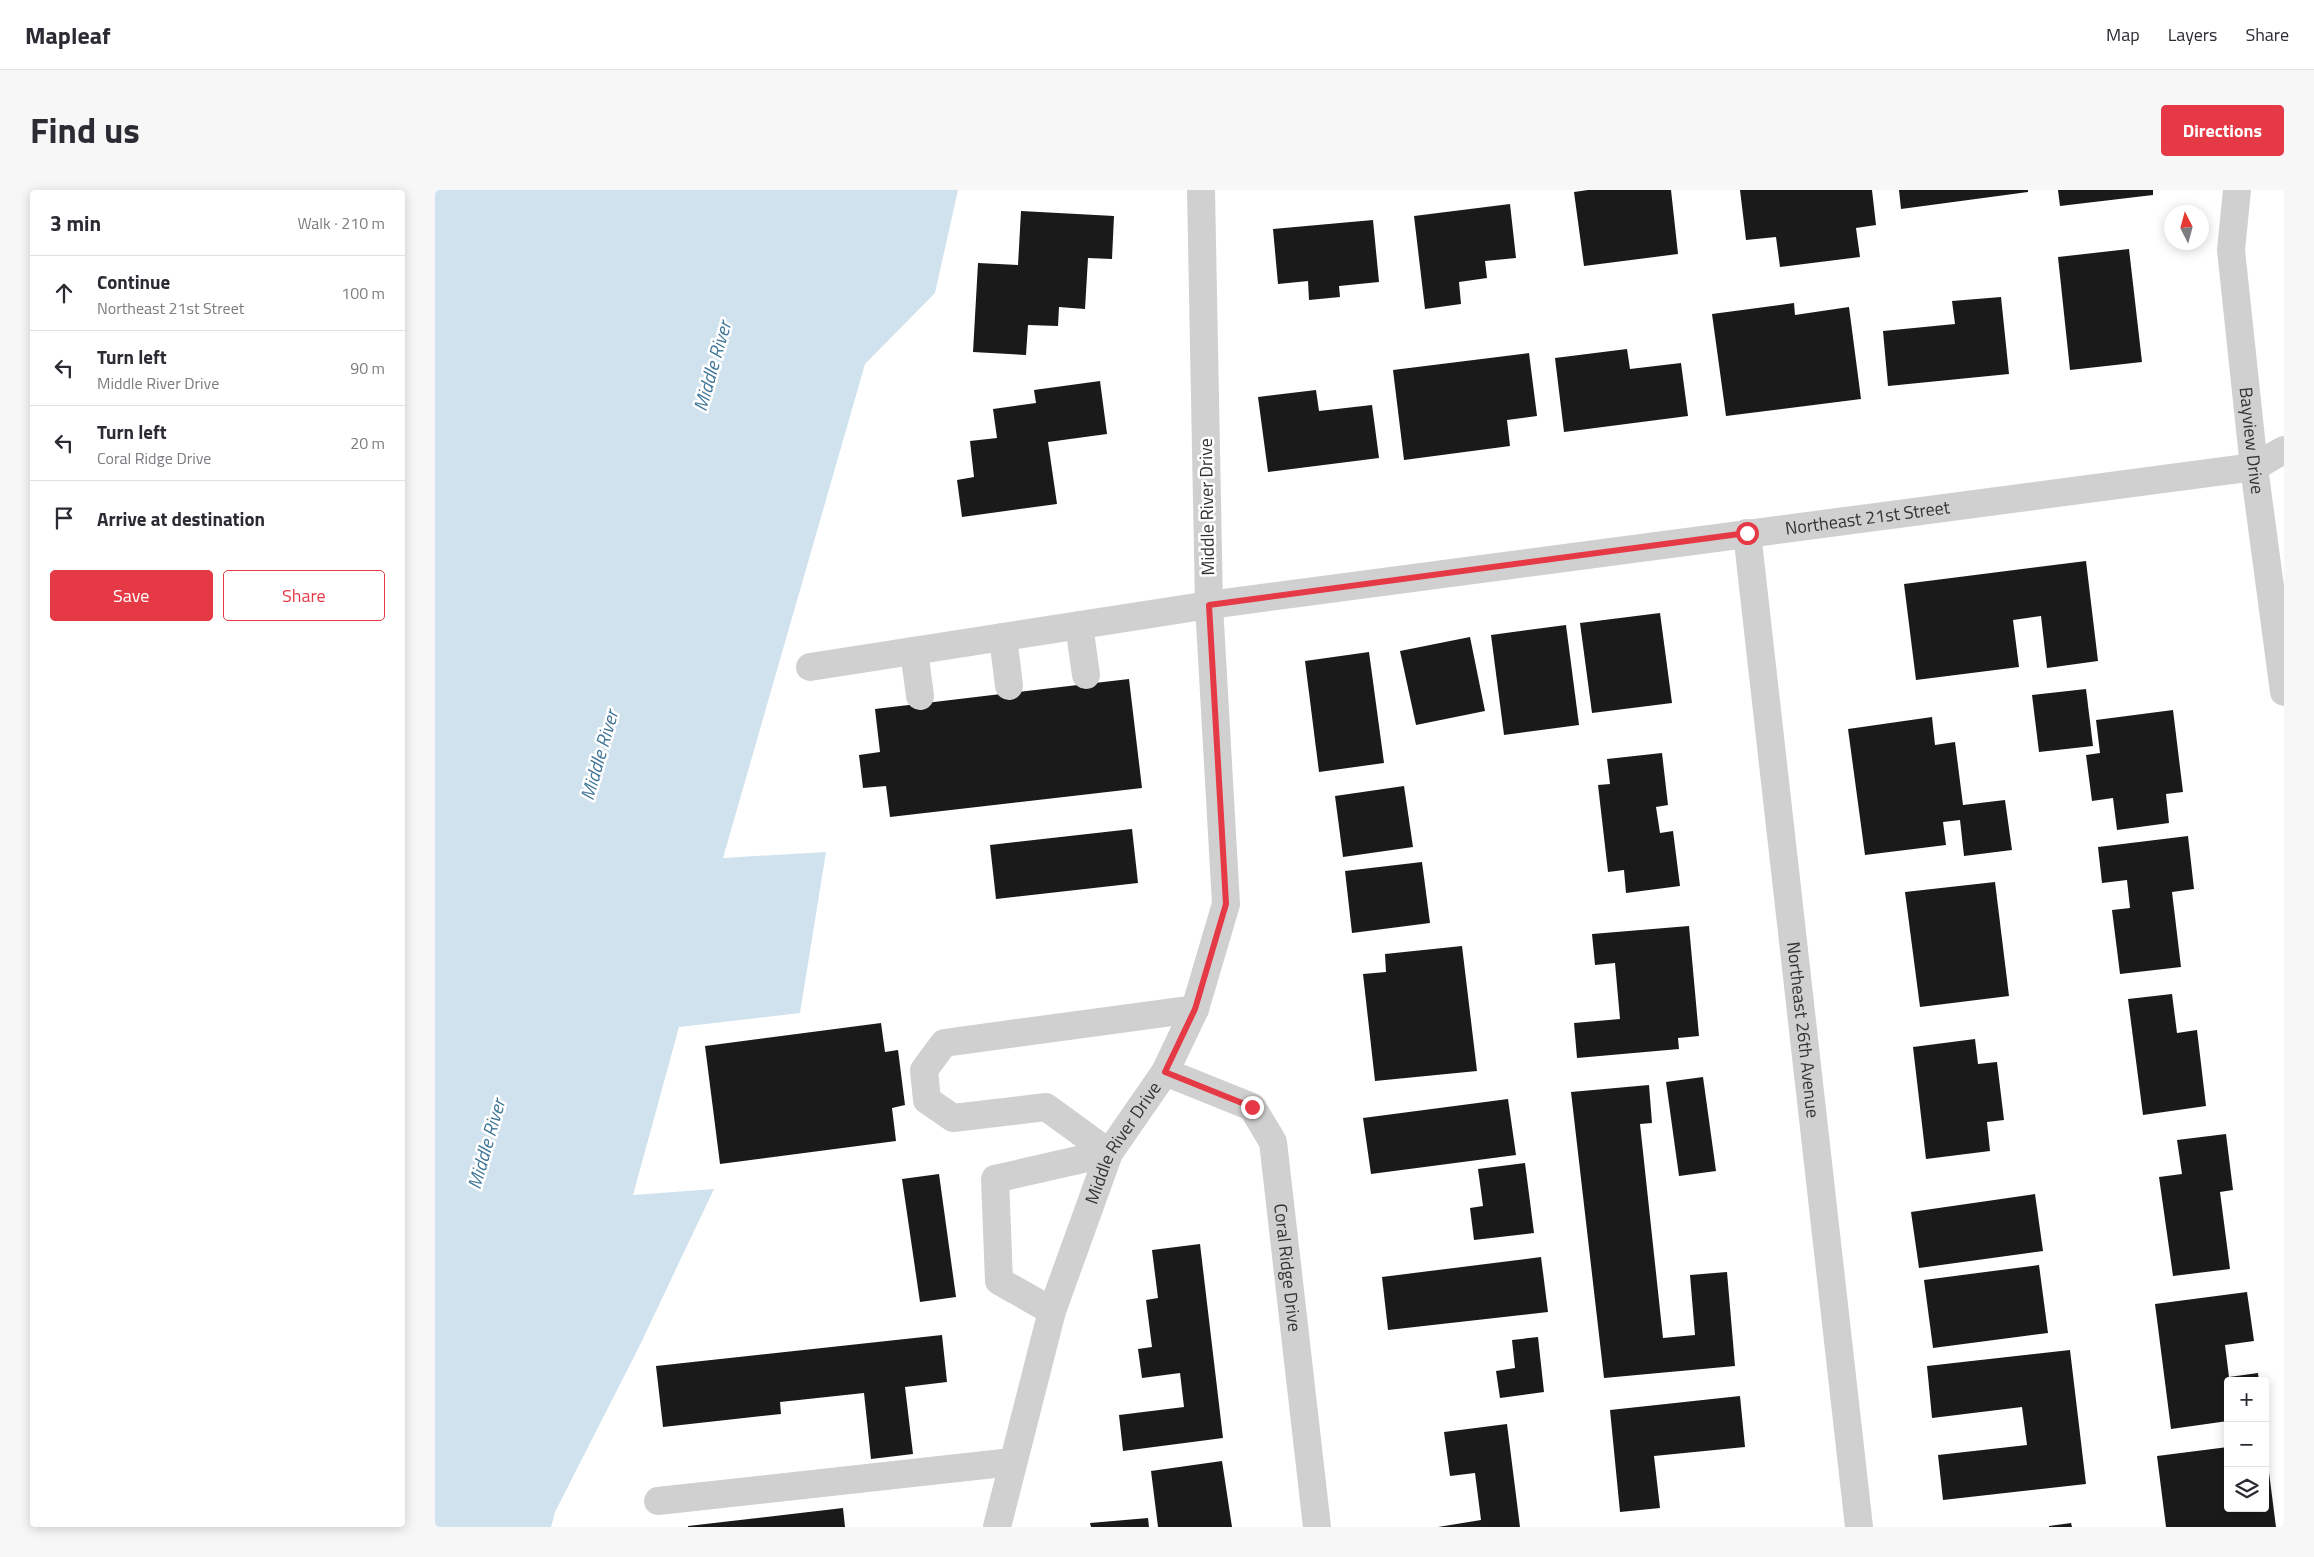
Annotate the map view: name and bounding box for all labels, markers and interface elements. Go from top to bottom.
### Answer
text: Mapleaf [25,17,110,53]
text: Map [2106,21,2140,48]
text: Layers [2168,21,2217,48]
text: Share [2245,21,2289,48]
text: Find us [30,103,140,157]
button: Directions [2161,105,2284,156]
north arrow [2164,205,2209,250]
text: 3 min [50,207,101,239]
text: Walk · 210 m [297,211,385,235]
text: Continue [97,267,170,296]
icon: ahead [50,279,78,307]
text: 100 m [341,281,385,305]
text: Northeast 21st Street [97,296,244,320]
water label: Middle River [685,315,739,414]
text: Turn left [97,342,167,371]
icon: left [50,354,78,382]
text: 90 m [350,356,385,380]
text: Middle River Drive [97,371,219,395]
street label: Bayview Drive [2233,386,2271,496]
text: Turn left [97,417,167,446]
icon: left [50,429,78,457]
text: 20 m [350,431,385,455]
street label: Middle River Drive [1192,438,1221,576]
text: Coral Ridge Drive [97,446,211,470]
street label: Northeast 21st Street [1783,493,1952,542]
icon: arrive [50,504,78,532]
text: Arrive at destination [97,504,265,533]
route start [1736,522,1759,545]
button: Save [50,570,213,621]
button: Share [223,570,385,621]
water label: Middle River [572,704,626,803]
street label: Northeast 26th Avenue [1780,940,1827,1119]
street label: Middle River Drive [1078,1076,1167,1208]
water label: Middle River [459,1093,513,1192]
route end [1241,1096,1264,1119]
street label: Coral Ridge Drive [1267,1202,1309,1333]
map controls [2224,1377,2269,1512]
button: + [2224,1377,2269,1422]
button: − [2224,1422,2269,1467]
button: layers [2224,1467,2269,1512]

